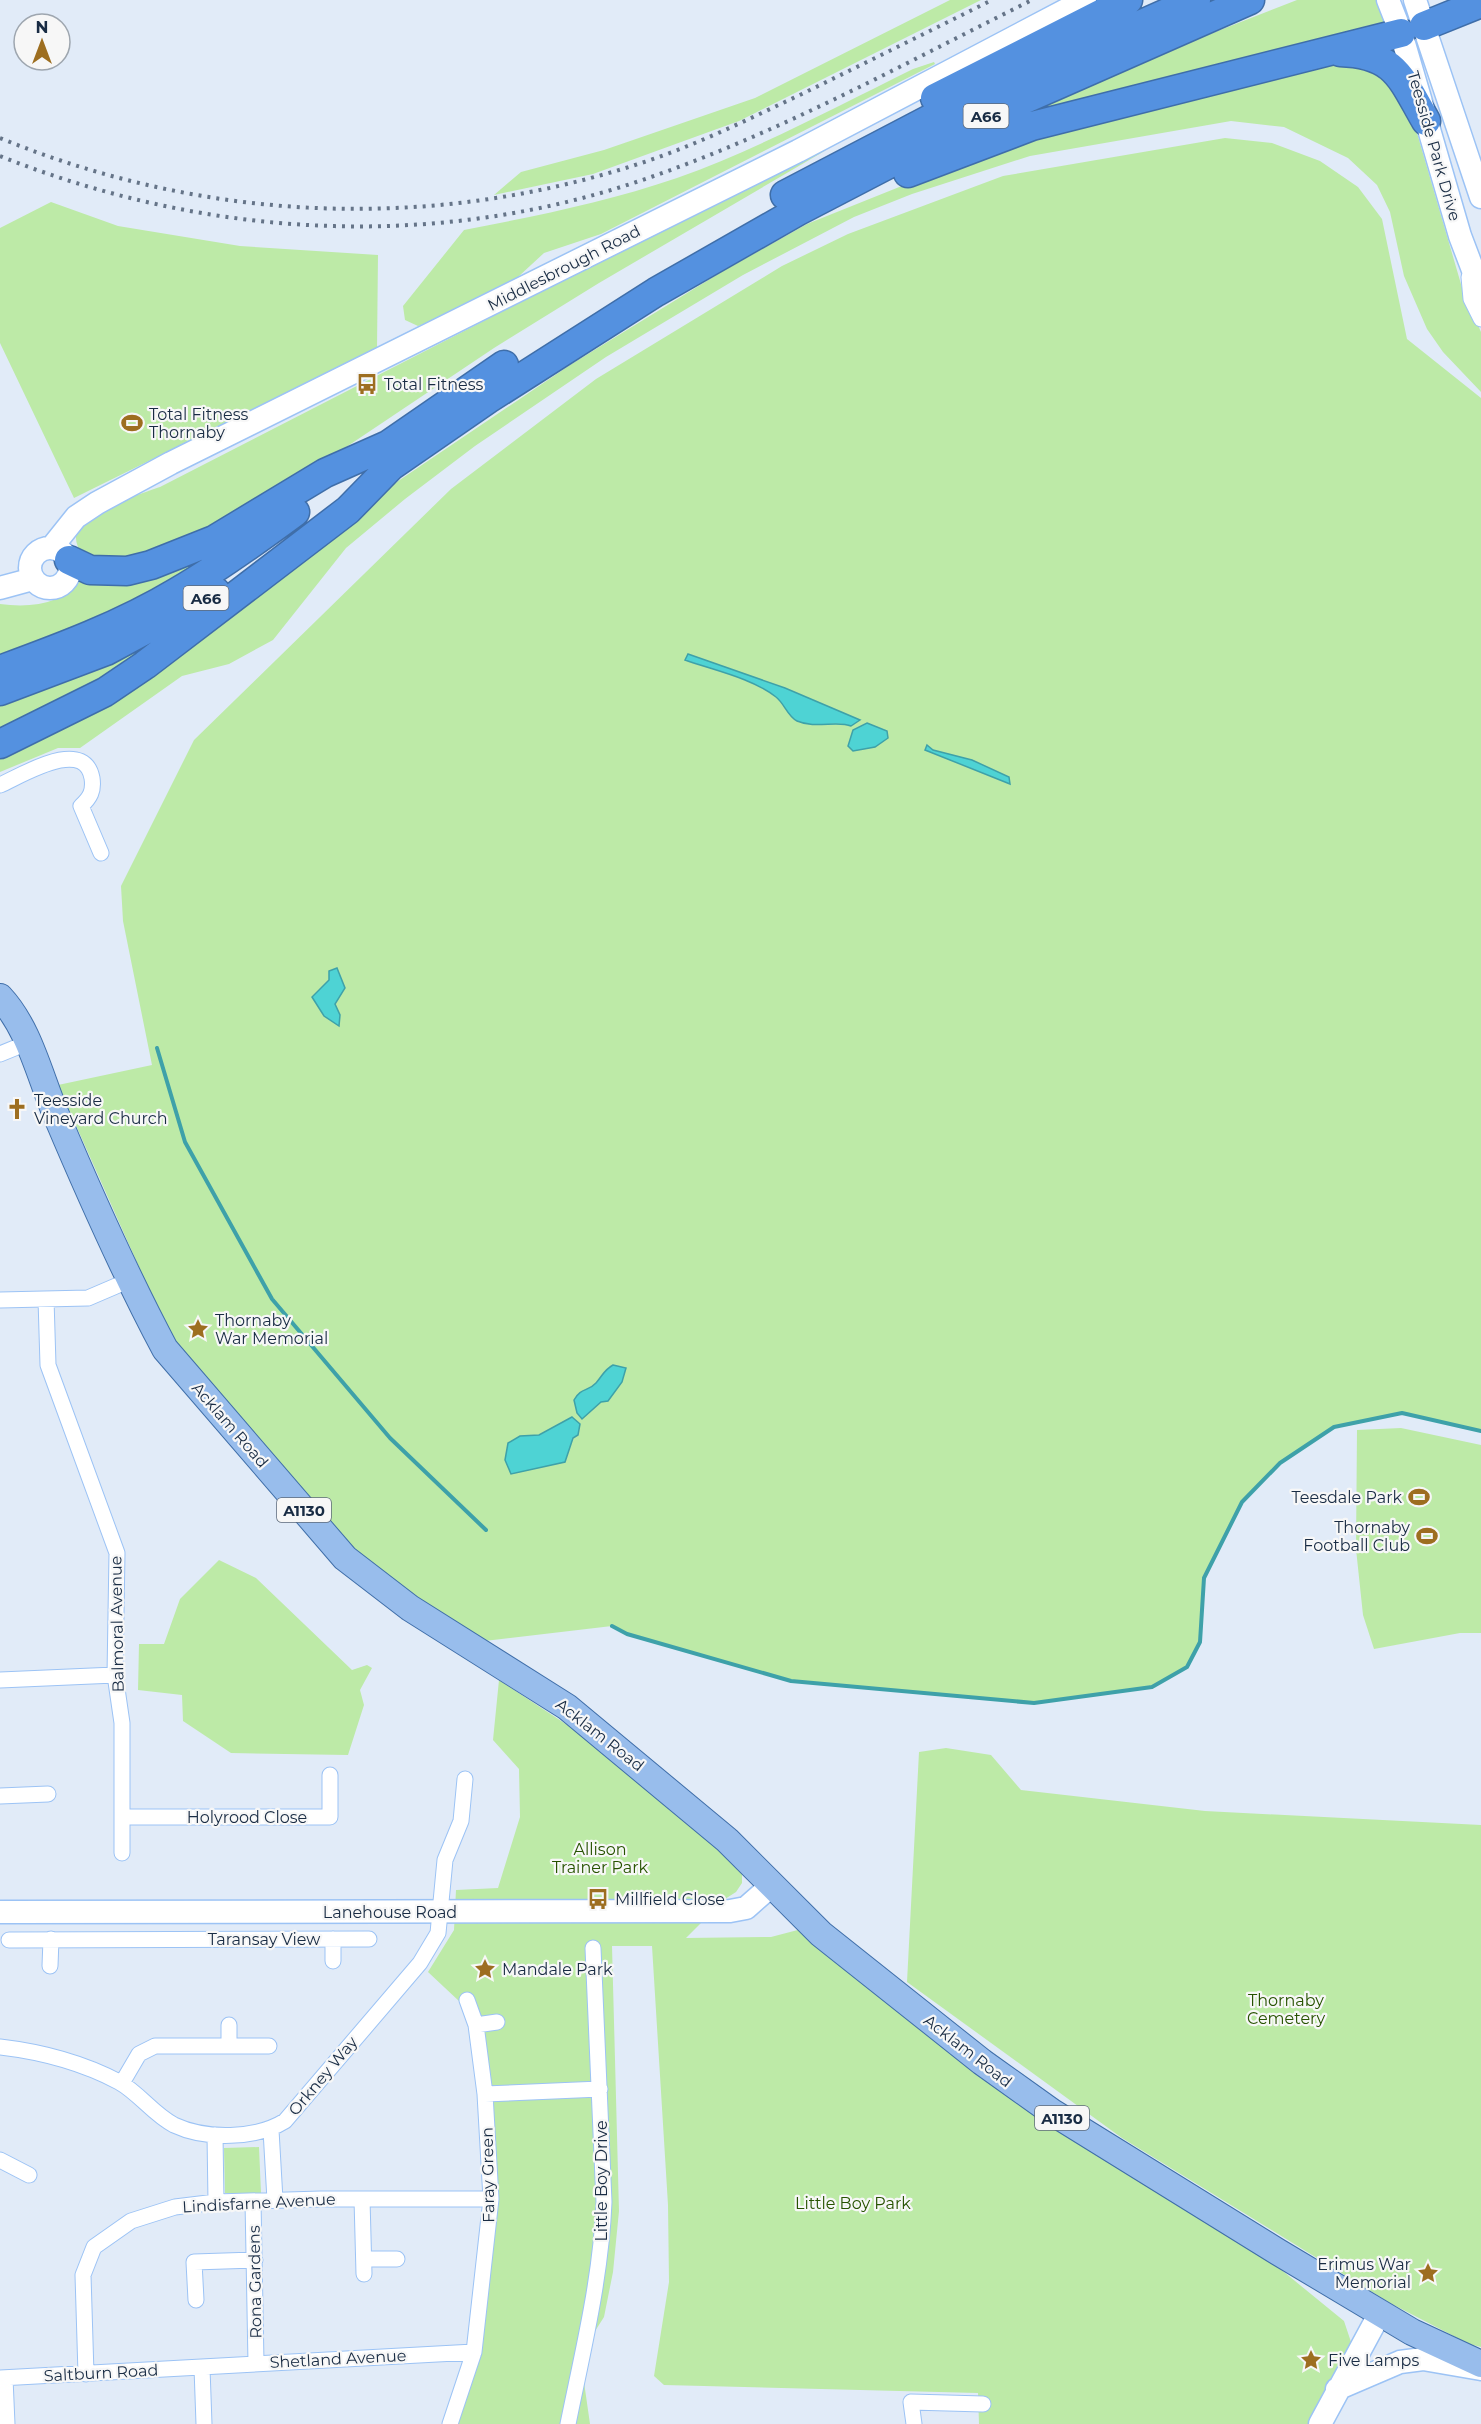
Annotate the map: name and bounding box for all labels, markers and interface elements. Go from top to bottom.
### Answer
north arrow [12,12,72,72]
text: N [36,18,48,37]
street label: Teesside Park Drive [1404,69,1464,223]
road number: A66 [964,104,1008,128]
street label: Middlesbrough Road [485,221,643,315]
bus stop icon: Total Fitness [355,372,379,396]
place label: Total Fitness [384,375,484,394]
place label: Total Fitness Thornaby [149,405,249,442]
sports icon: Total Fitness Thornaby [120,411,144,435]
road number: A66 [184,586,228,610]
place label: Teesside Vineyard Church [34,1091,167,1128]
church icon: Teesside Vineyard Church [5,1097,29,1121]
place label: Thornaby War Memorial [215,1311,328,1348]
place icon: Thornaby War Memorial [186,1317,210,1341]
street label: Acklam Road [188,1379,272,1471]
sports icon: Teesdale Park [1407,1485,1431,1509]
place label: Teesdale Park [1292,1488,1402,1507]
road number: A1130 [277,1498,331,1522]
place label: Thornaby Football Club [1303,1518,1410,1555]
sports icon: Thornaby Football Club [1415,1524,1439,1548]
street label: Balmoral Avenue [106,1555,128,1693]
street label: Acklam Road [552,1695,648,1775]
street label: Holyrood Close [187,1808,307,1827]
park label: Allison Trainer Park [552,1840,648,1877]
bus stop icon: Millfield Close [586,1887,610,1911]
place label: Millfield Close [615,1890,725,1909]
street label: Lanehouse Road [323,1903,457,1922]
street label: Taransay View [208,1930,320,1949]
place icon: Mandale Park [473,1957,497,1981]
place label: Mandale Park [502,1960,613,1979]
park label: Thornaby Cemetery [1247,1991,1325,2028]
street label: Acklam Road [920,2011,1016,2091]
street label: Orkney Way [285,2032,362,2119]
road number: A1130 [1035,2106,1089,2130]
street label: Little Boy Drive [592,2120,611,2242]
street label: Faray Green [478,2127,498,2223]
street label: Lindisfarne Avenue [182,2189,336,2217]
park label: Little Boy Park [795,2194,911,2213]
street label: Rona Gardens [245,2225,265,2339]
place label: Erimus War Memorial [1317,2255,1411,2292]
place icon: Erimus War Memorial [1416,2261,1440,2285]
street label: Shetland Avenue [269,2346,407,2372]
place icon: Five Lamps [1299,2348,1323,2372]
place label: Five Lamps [1328,2351,1419,2370]
street label: Saltburn Road [43,2361,159,2385]

